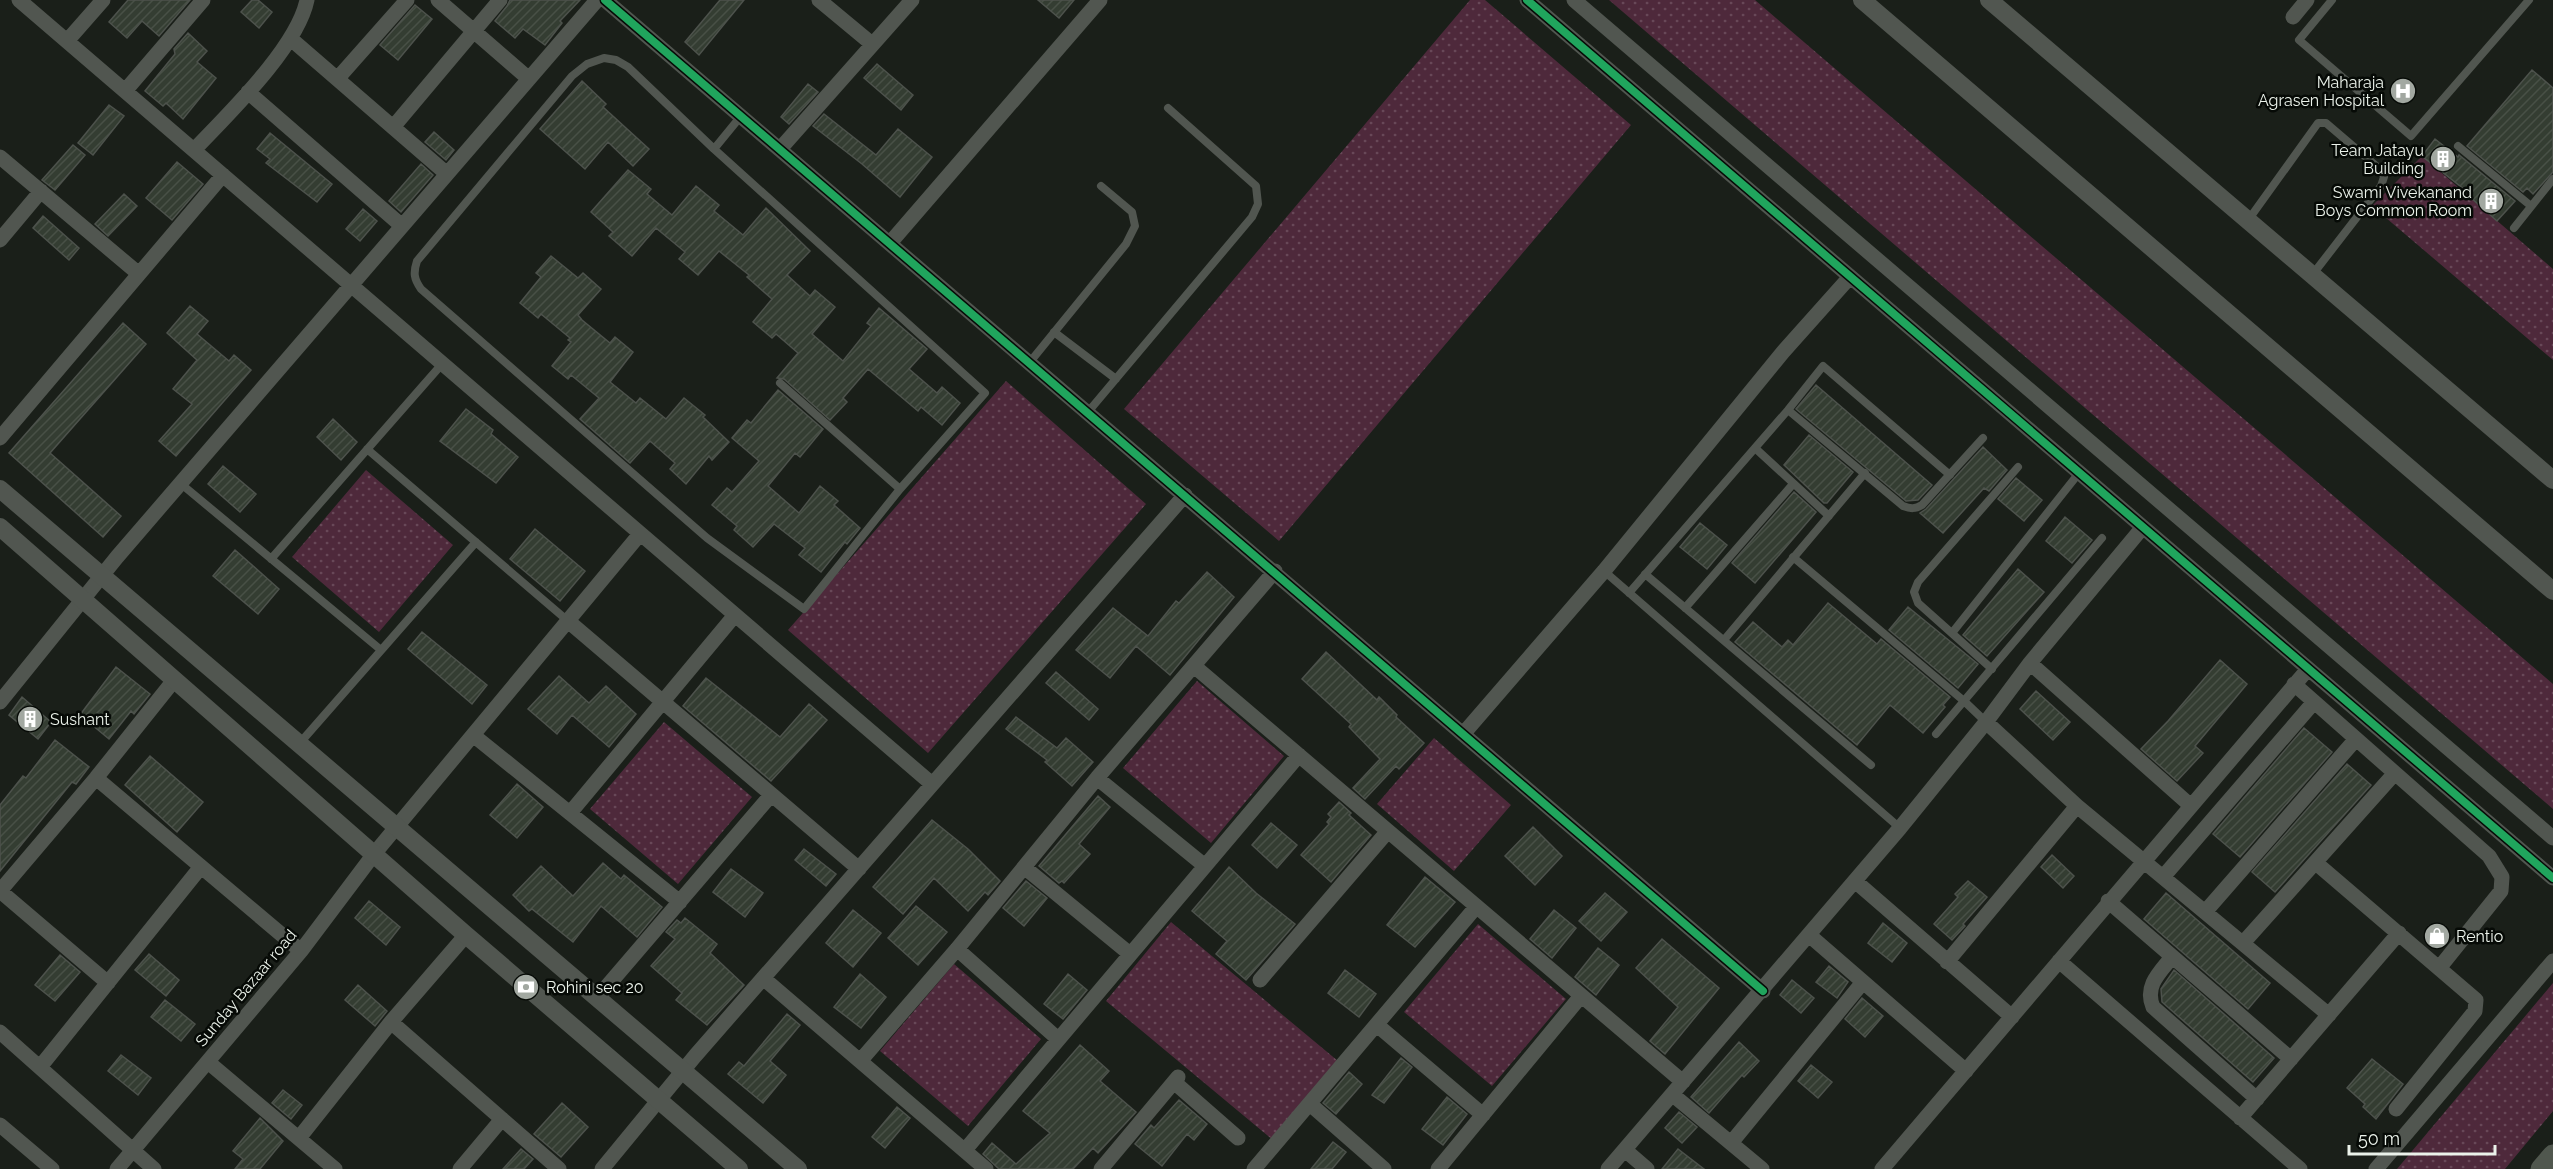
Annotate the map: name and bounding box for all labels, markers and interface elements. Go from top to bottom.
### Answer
place label: Maharaja Agrasen Hospital [2258,73,2385,110]
hospital icon: Maharaja Agrasen Hospital [2388,76,2418,106]
place label: Team Jatayu Building [2331,141,2424,178]
building icon: Team Jatayu Building [2428,144,2458,174]
place label: Swami Vivekanand Boys Common Room [2315,183,2472,220]
building icon: Swami Vivekanand Boys Common Room [2476,186,2506,216]
building icon: Sushant [15,704,45,734]
place label: Sushant [50,710,110,729]
shop icon: Rentio [2422,921,2452,951]
street label: Sunday Bazaar road [192,926,300,1050]
place label: Rentio [2456,927,2503,946]
bank icon: Rohini sec 20 [511,972,541,1002]
place label: Rohini sec 20 [546,978,644,997]
scale bar [2349,1118,2494,1156]
text: 50 m [2358,1128,2400,1149]

